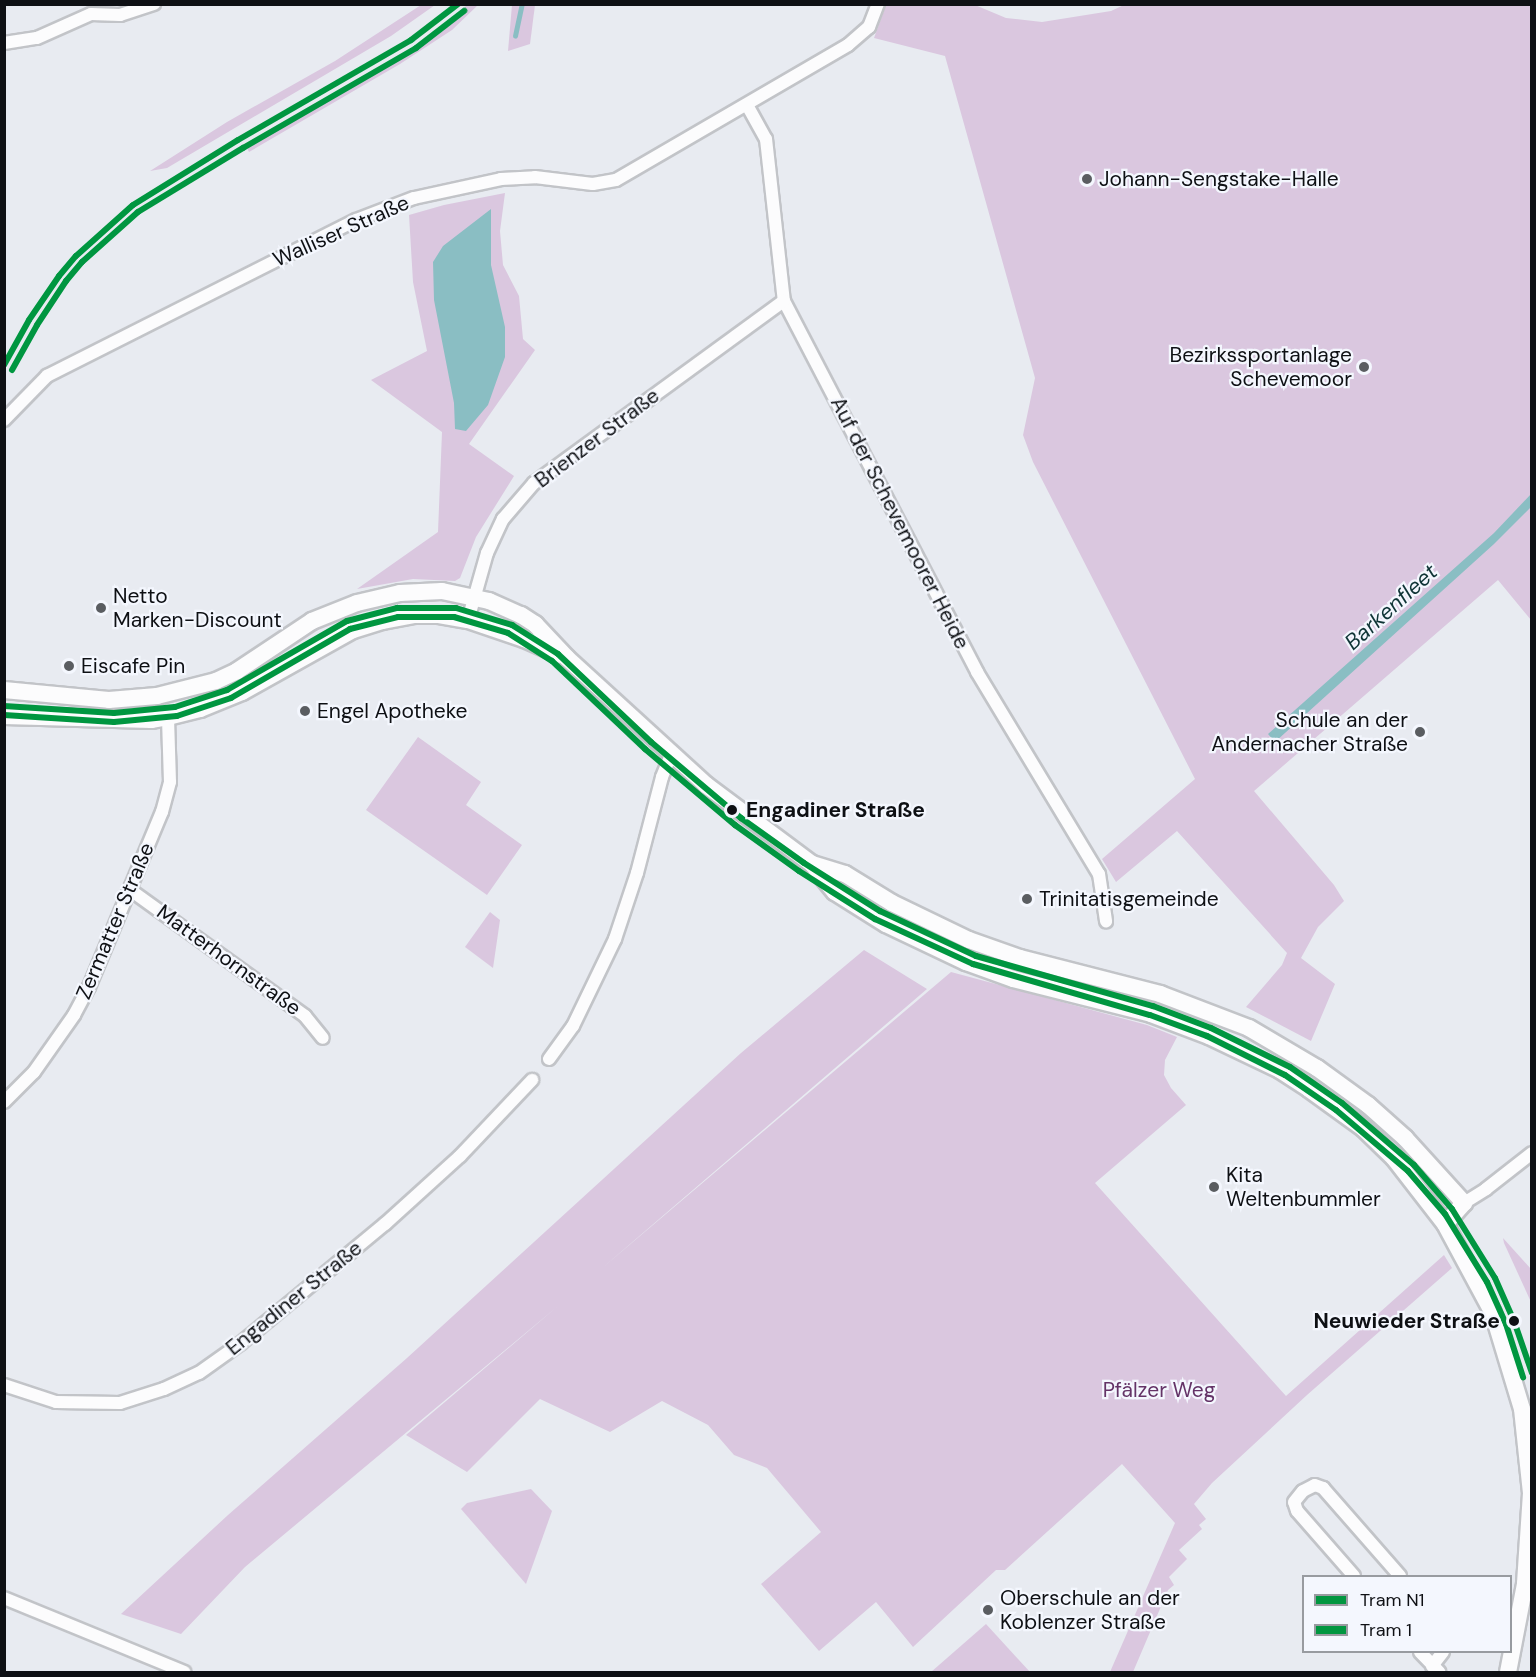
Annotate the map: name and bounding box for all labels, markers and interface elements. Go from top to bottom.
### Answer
place label: Johann-Sengstake-Halle [1099,166,1339,192]
marker: Johann-Sengstake-Halle [1080,172,1094,186]
street label: Walliser Straße [269,190,413,272]
place label: Bezirkssportanlage Schevemoor [1170,342,1352,392]
marker: Bezirkssportanlage Schevemoor [1357,360,1371,374]
street label: Brienzer Straße [530,383,664,493]
street label: Auf der Schevemoorer Heide [825,393,975,653]
water label: Barkenfleet [1339,559,1443,655]
place label: Netto Marken-Discount [113,583,282,633]
marker: Netto Marken-Discount [94,601,108,615]
place label: Eiscafe Pin [81,653,185,679]
marker: Eiscafe Pin [62,659,76,673]
place label: Engel Apotheke [317,698,468,724]
marker: Engel Apotheke [298,704,312,718]
place label: Schule an der Andernacher Straße [1211,707,1408,757]
marker: Schule an der Andernacher Straße [1413,725,1427,739]
place label: Engadiner Straße [746,797,925,823]
marker: Engadiner Straße [723,801,741,819]
street label: Zermatter Straße [71,839,159,1003]
place label: Trinitatisgemeinde [1039,886,1219,912]
marker: Trinitatisgemeinde [1020,892,1034,906]
street label: Matterhornstraße [152,899,306,1021]
place label: Kita Weltenbummler [1226,1162,1381,1212]
marker: Kita Weltenbummler [1207,1180,1221,1194]
street label: Engadiner Straße [221,1235,367,1361]
place label: Neuwieder Straße [1313,1308,1500,1334]
marker: Neuwieder Straße [1505,1312,1523,1330]
park label: Pfälzer Weg [1103,1377,1215,1403]
legend [1302,1575,1512,1653]
place label: Oberschule an der Koblenzer Straße [1000,1585,1180,1635]
text: Tram N1 [1360,1588,1424,1612]
marker: Oberschule an der Koblenzer Straße [981,1603,995,1617]
text: Tram 1 [1360,1618,1412,1642]

